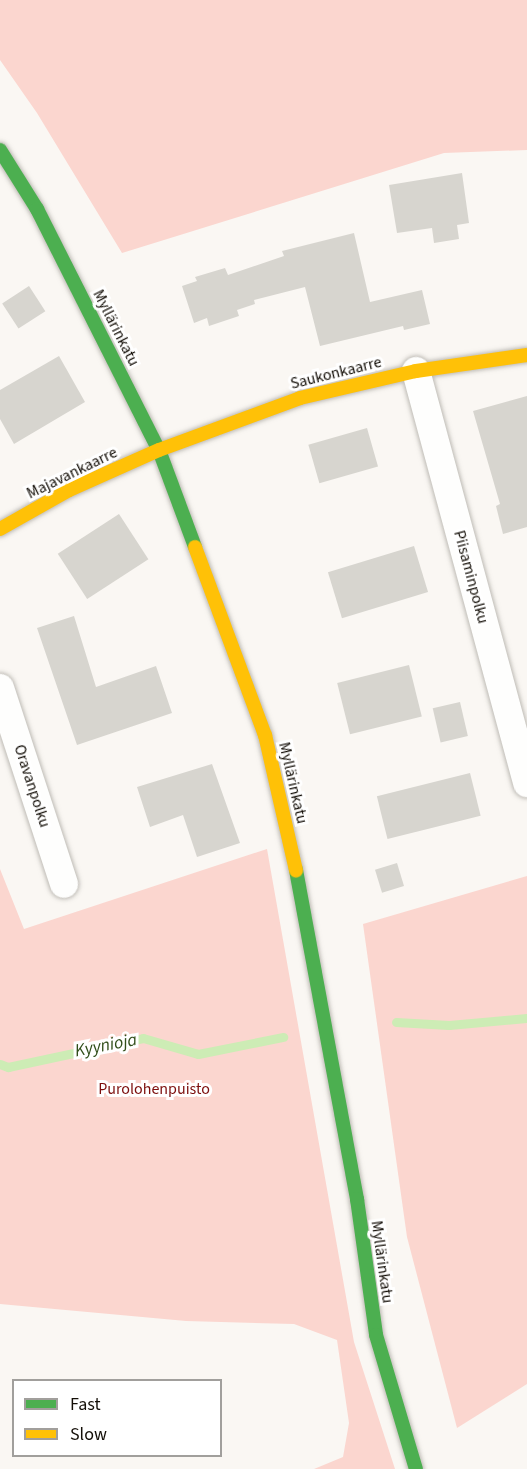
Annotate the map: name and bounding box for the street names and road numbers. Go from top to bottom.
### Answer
street label: Myllärinkatu [89,287,143,369]
street label: Saukonkaarre [288,352,384,394]
street label: Majavankaarre [24,443,120,503]
street label: Piisaminpolku [449,528,493,626]
street label: Myllärinkatu [274,740,312,826]
street label: Oravanpolku [10,742,54,830]
street label: Myllärinkatu [367,1219,397,1305]

